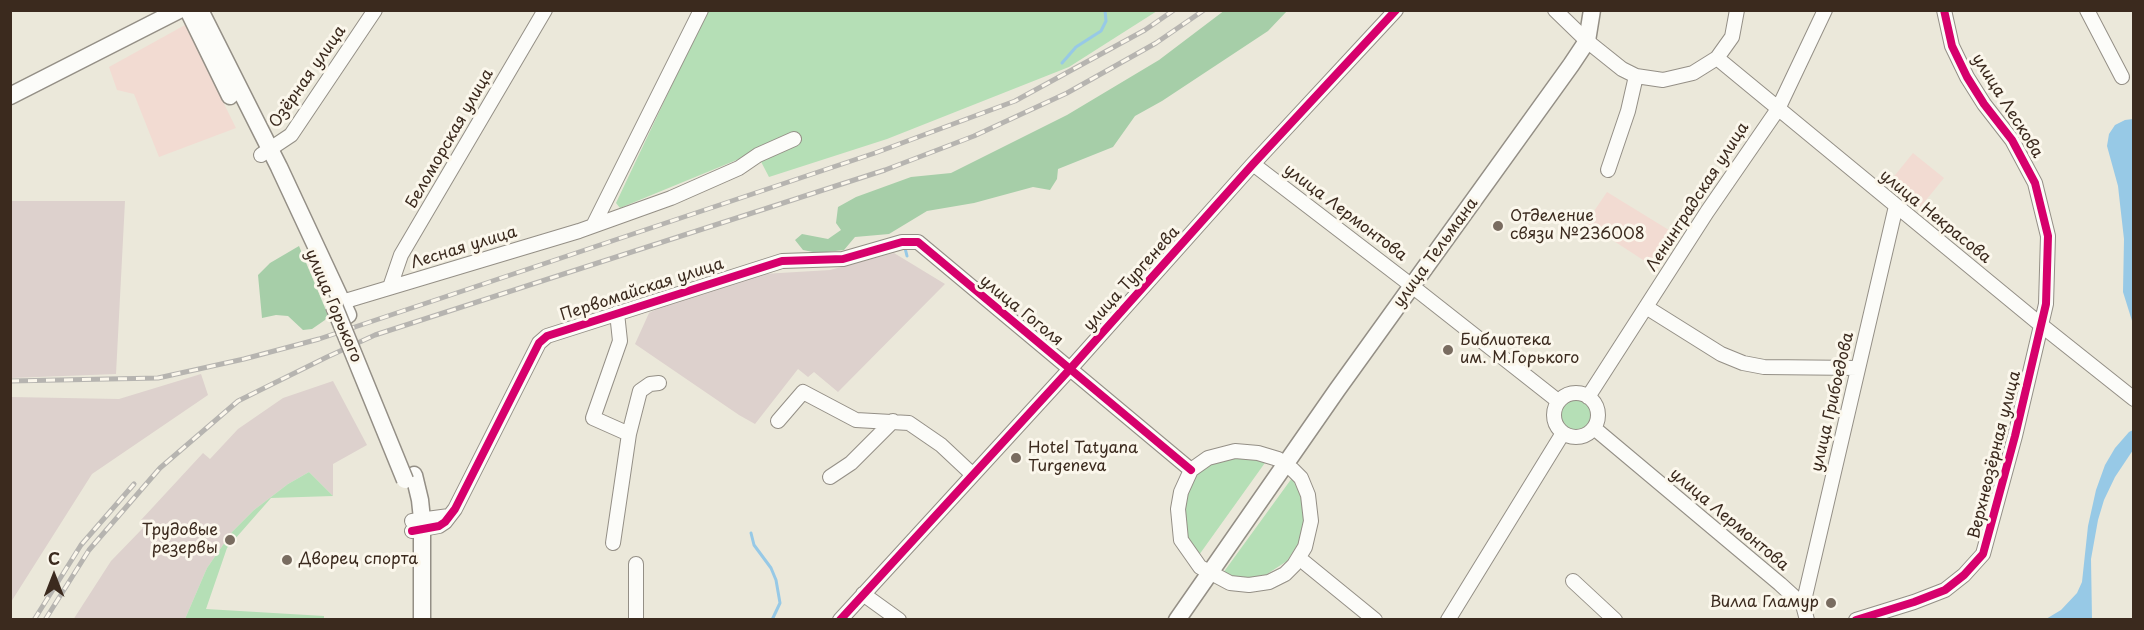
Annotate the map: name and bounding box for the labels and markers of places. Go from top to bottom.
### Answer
place label: Отделение связи №236008 [1510,207,1645,245]
marker: Отделение связи №236008 [1491,219,1505,233]
place label: Библиотека им. М.Горького [1460,331,1579,369]
marker: Библиотека им. М.Горького [1441,343,1455,357]
place label: Hotel Tatyana Turgeneva [1028,439,1138,477]
marker: Hotel Tatyana Turgeneva [1009,451,1023,465]
place label: Трудовые резервы [142,521,218,559]
marker: Трудовые резервы [223,533,237,547]
place label: Дворец спорта [299,550,418,570]
marker: Дворец спорта [280,553,294,567]
place label: Вилла Гламур [1710,593,1819,613]
marker: Вилла Гламур [1824,596,1838,610]

